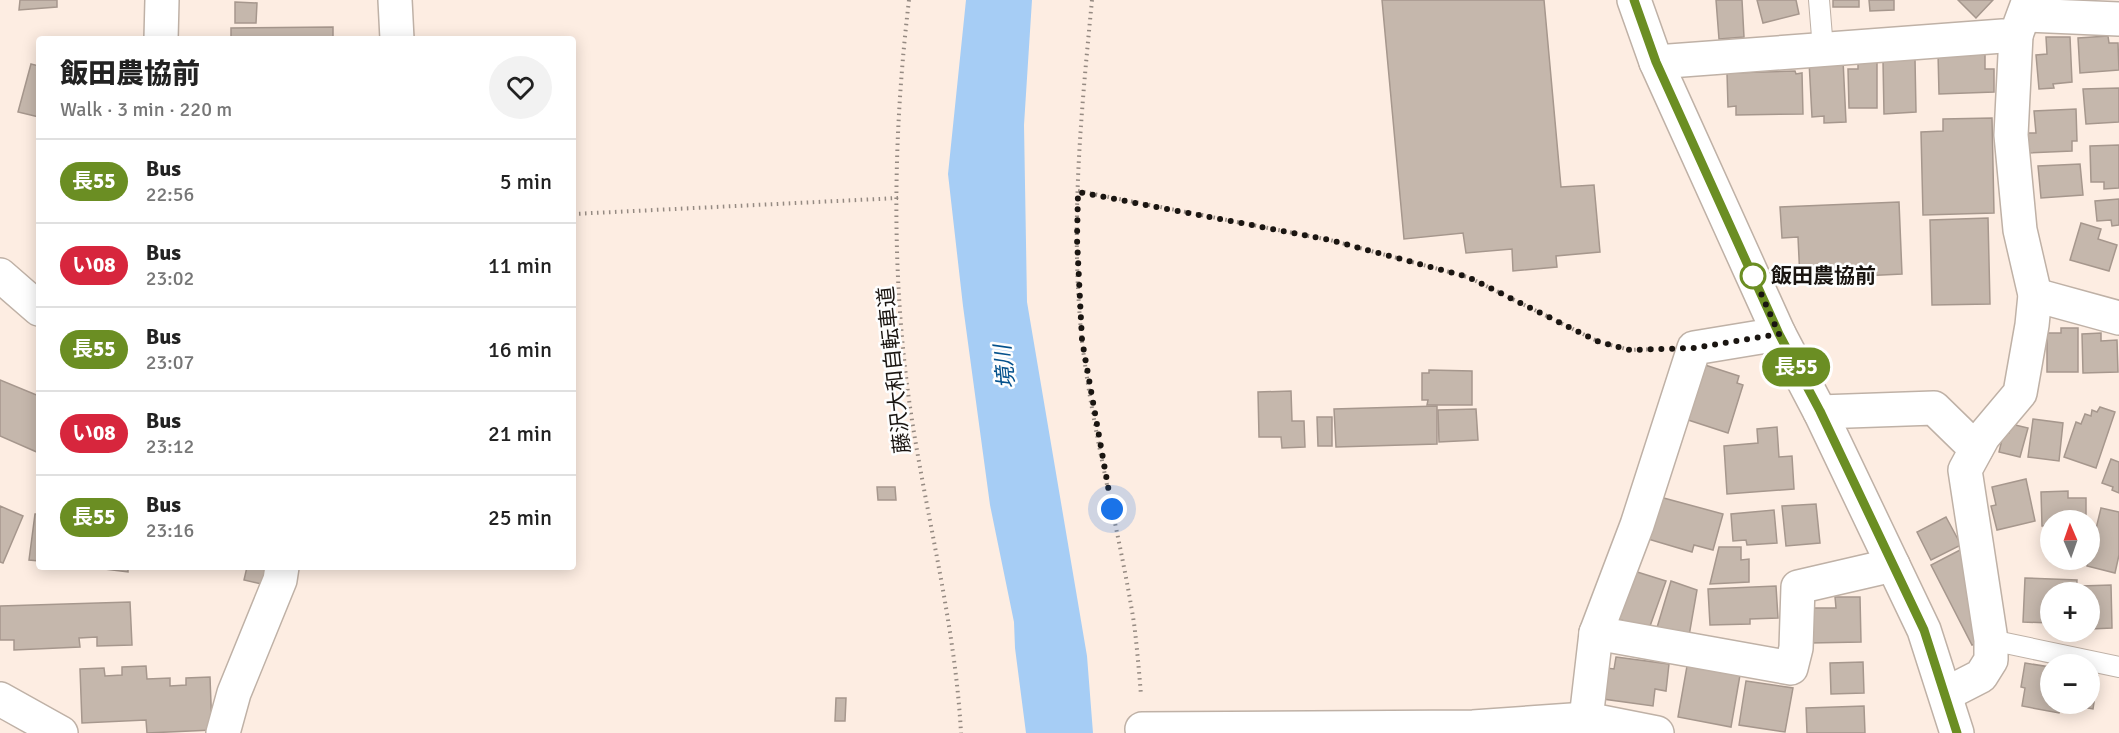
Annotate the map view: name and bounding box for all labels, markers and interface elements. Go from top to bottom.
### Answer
button: heart [489,56,552,119]
text: 飯田農協前 [60,57,200,91]
text: Walk · 3 min · 220 m [60,97,232,122]
text: Bus [146,155,181,182]
text: 長55 [72,168,116,194]
text: 5 min [500,168,552,195]
text: 22:56 [146,182,194,207]
text: Bus [146,239,181,266]
text: い08 [72,252,116,278]
text: 11 min [488,252,552,279]
marker: 飯田農協前 [1740,263,1766,289]
place label: 飯田農協前 [1770,263,1876,289]
text: 23:02 [146,266,194,291]
street label: 藤沢大和自転車道 [872,285,916,455]
text: Bus [146,323,181,350]
text: 長55 [72,336,116,362]
text: 16 min [488,336,552,363]
water label: 境川 [989,342,1020,390]
line badge: 長55 [1762,348,1830,386]
text: 23:07 [146,350,194,375]
text: 長55 [1774,354,1818,380]
text: Bus [146,407,181,434]
text: い08 [72,420,116,446]
text: 21 min [488,420,552,447]
text: 23:12 [146,434,194,459]
text: Bus [146,491,181,518]
your location [1097,494,1127,524]
text: 長55 [72,504,116,530]
text: 25 min [488,504,552,531]
north arrow [2040,510,2100,570]
map controls [2040,510,2100,714]
text: 23:16 [146,518,194,543]
button: + [2040,582,2100,642]
button: − [2040,654,2100,714]

